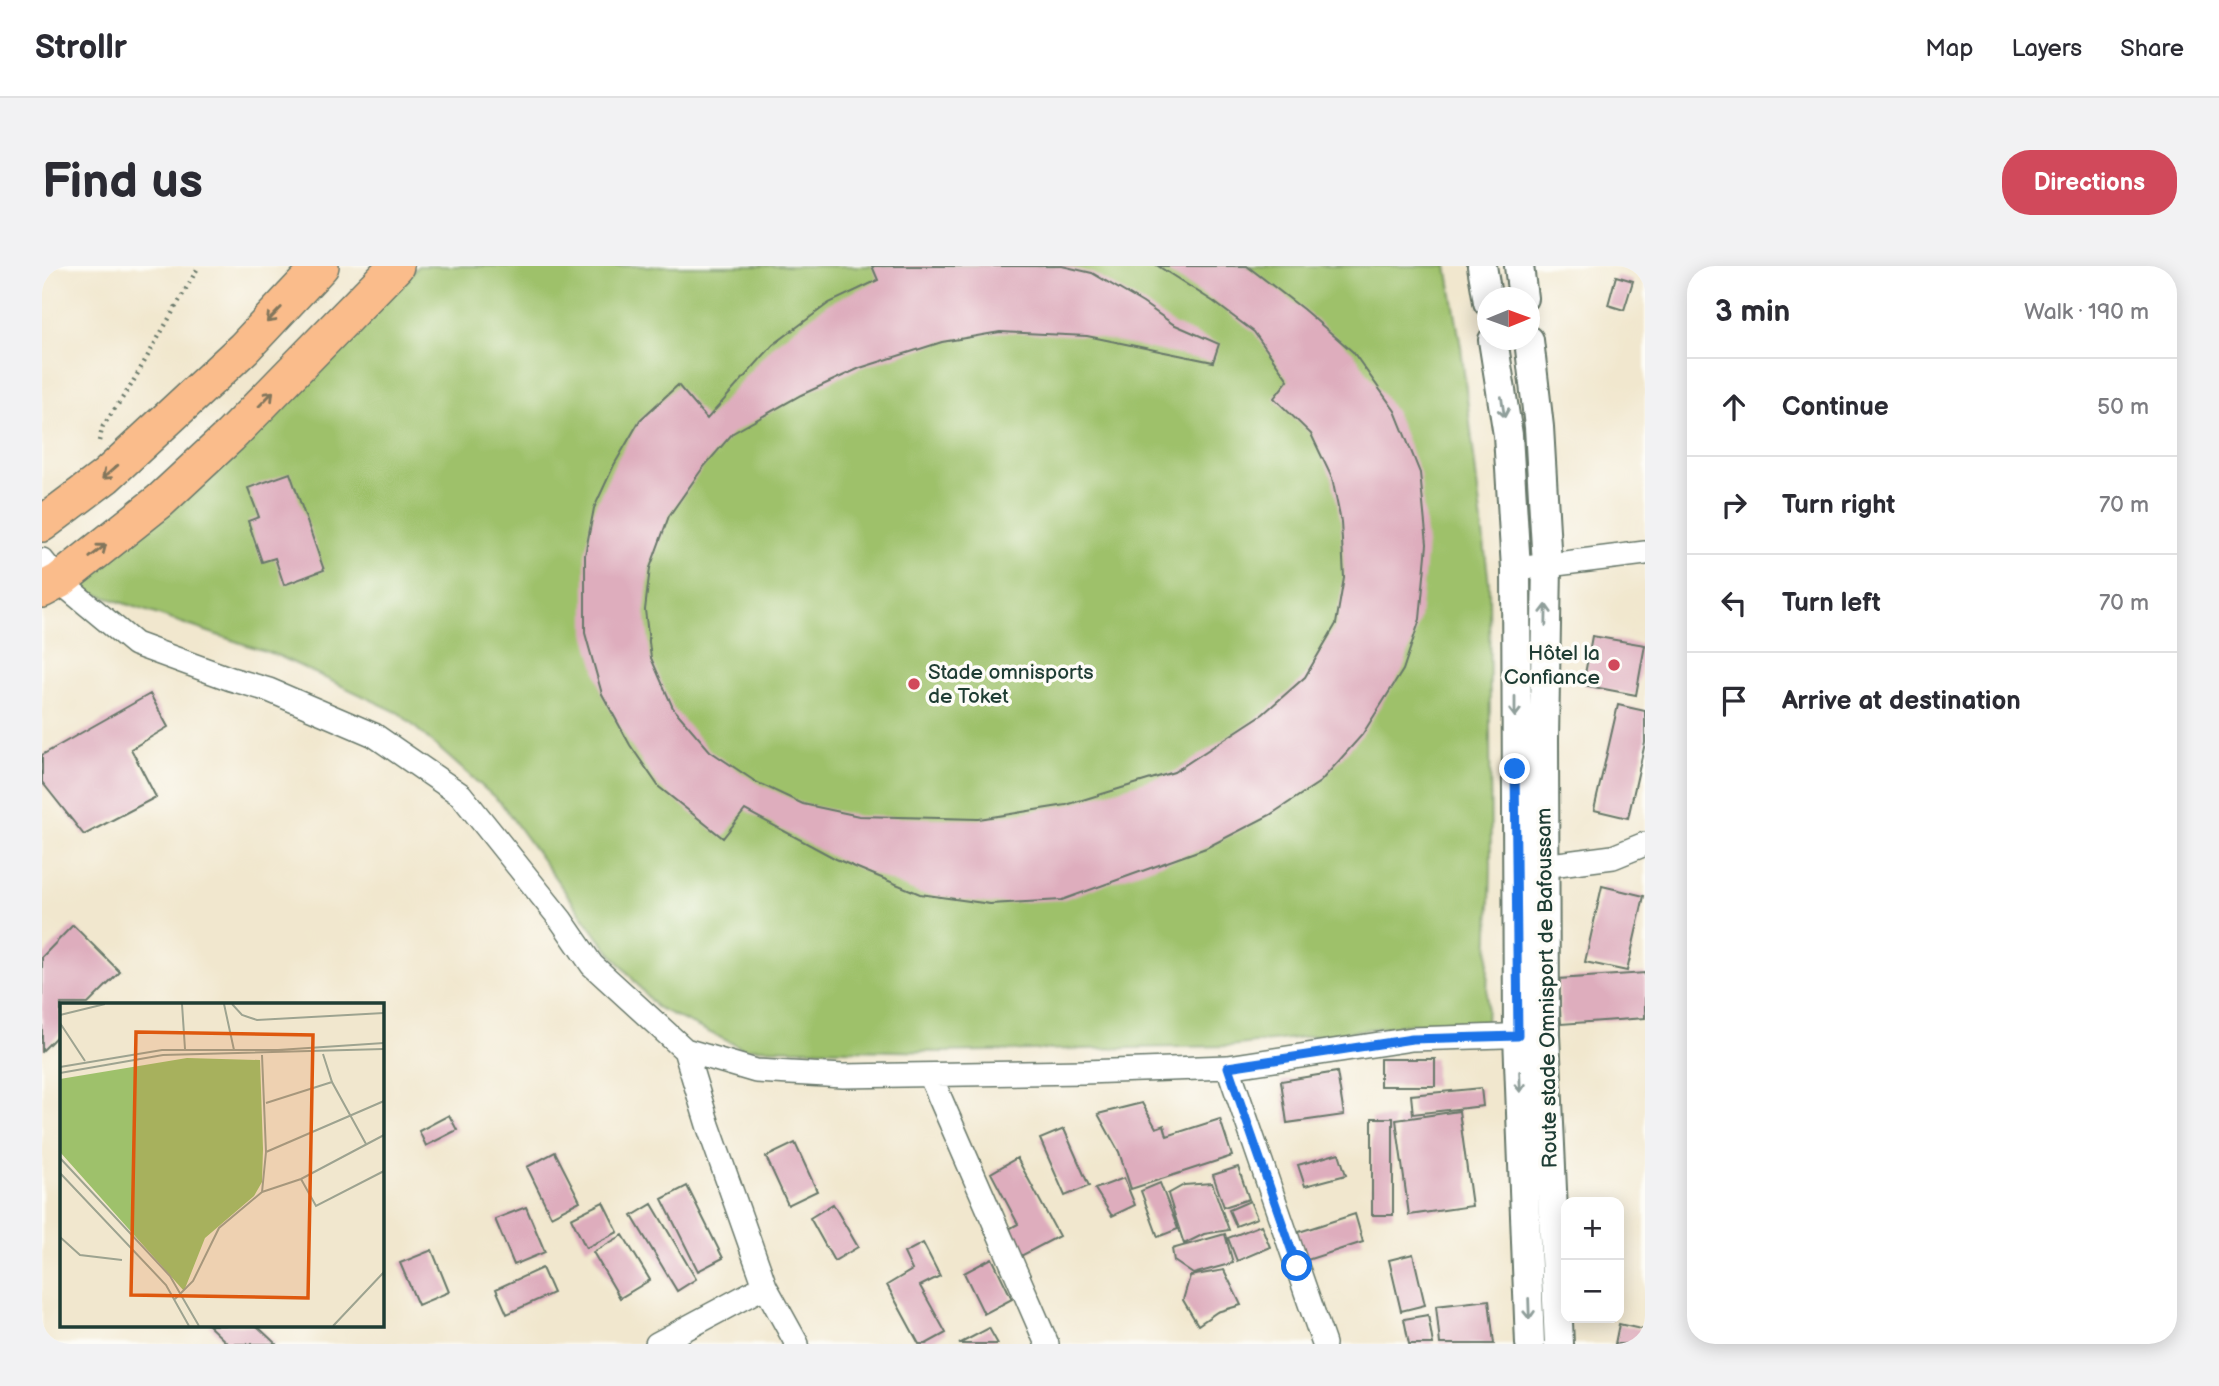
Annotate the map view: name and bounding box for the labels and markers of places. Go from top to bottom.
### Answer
place label: Hôtel la Confiance [1504,641,1600,690]
marker: Hôtel la Confiance [1606,657,1622,673]
place label: Stade omnisports de Toket [928,660,1094,709]
marker: Stade omnisports de Toket [906,676,922,692]

